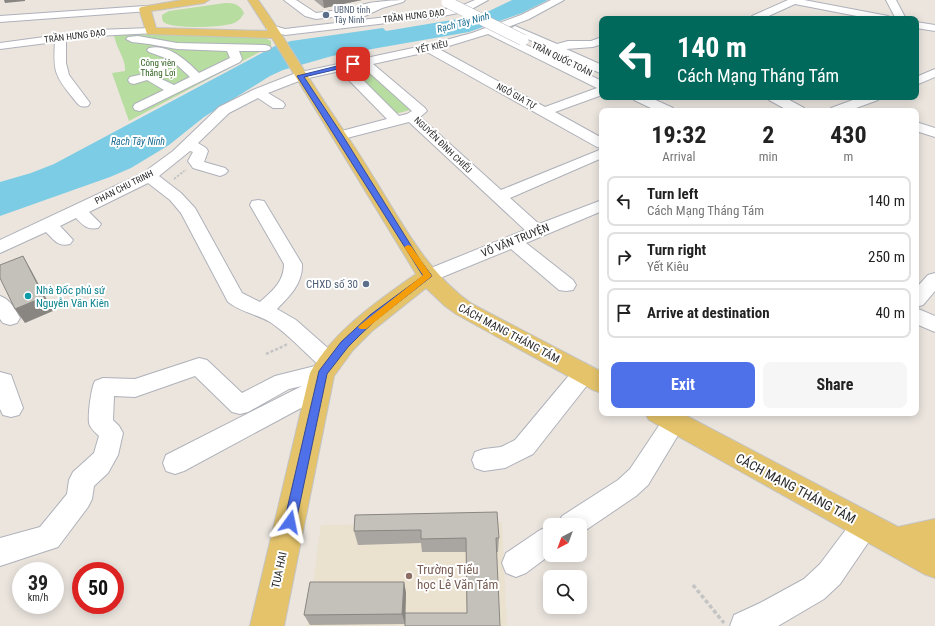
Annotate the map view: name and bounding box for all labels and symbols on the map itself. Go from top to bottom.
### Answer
place label: UBND tỉnh Tây Ninh [334,5,370,25]
street label: TRẦN HƯNG ĐẠO [382,6,445,25]
marker: UBND tỉnh Tây Ninh [321,10,331,20]
water label: Rạch Tây Ninh [436,10,491,36]
street label: TRẦN HƯNG ĐẠO [43,26,106,45]
street label: YẾT KIÊU [415,37,449,56]
street label: TRẦN QUỐC TOẢN [530,39,594,78]
pin [336,47,370,81]
park label: Công viên Thắng Lợi [140,58,176,78]
street label: NGÔ GIA TỰ [495,80,538,111]
street label: NGUYỄN ĐÌNH CHIỂU [412,114,475,175]
water label: Rạch Tây Ninh [111,136,165,148]
street label: PHAN CHU TRINH [93,168,155,206]
street label: VÕ VĂN TRUYỆN [479,221,551,260]
place label: CHXD số 30 [306,278,358,291]
marker: CHXD số 30 [361,279,371,289]
place label: Nhà Đốc phủ sứ Nguyễn Văn Kiên [36,284,109,310]
marker: Nhà Đốc phủ sứ Nguyễn Văn Kiên [23,291,33,301]
street label: CÁCH MẠNG THÁNG TÁM [456,301,562,366]
street label: CÁCH MẠNG THÁNG TÁM [733,450,858,526]
position arrow [269,501,311,543]
north arrow [543,518,587,562]
street label: TUA HAI [269,551,290,589]
speed limit sign: 50 [72,562,124,614]
place label: Trường Tiểu học Lê Văn Tám [417,562,498,592]
marker: Trường Tiểu học Lê Văn Tám [404,571,414,581]

